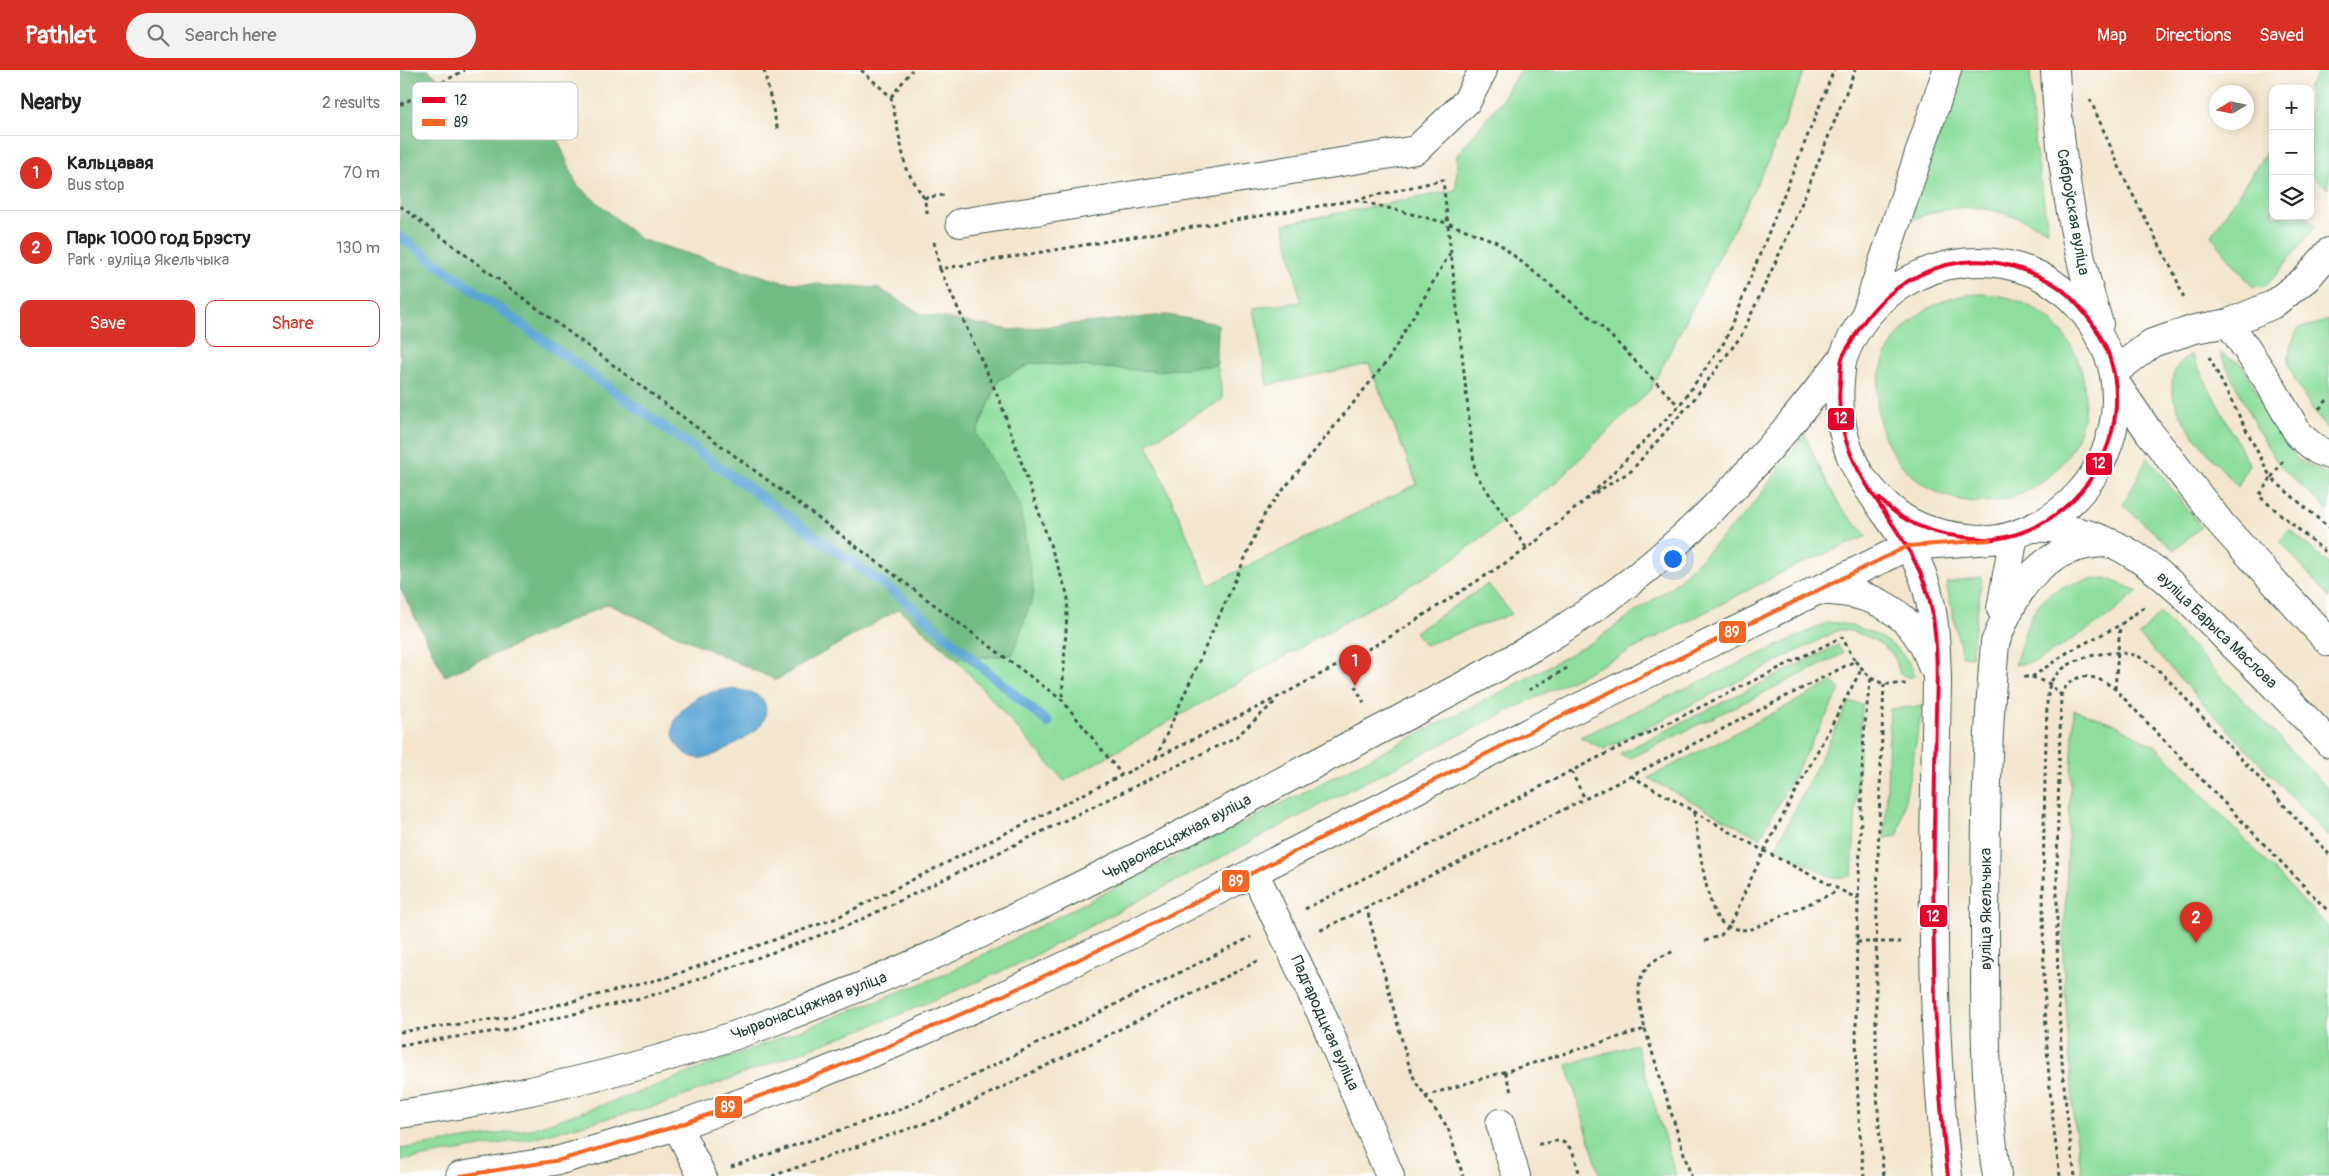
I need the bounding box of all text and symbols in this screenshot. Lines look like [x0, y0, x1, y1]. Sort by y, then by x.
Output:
search box [126, 13, 476, 58]
text: Pathlet [25, 21, 96, 50]
icon: search [144, 21, 172, 49]
text: Search here [184, 23, 277, 47]
text: Map [2097, 24, 2127, 47]
text: Directions [2155, 24, 2231, 47]
text: Saved [2259, 24, 2304, 47]
legend [412, 82, 578, 140]
north arrow [2209, 85, 2254, 130]
map controls [2269, 85, 2314, 220]
button: + [2269, 85, 2314, 130]
text: Nearby [20, 89, 81, 116]
text: 12 [454, 92, 467, 109]
text: 2 results [322, 93, 380, 113]
text: 89 [454, 114, 468, 131]
button: − [2269, 130, 2314, 175]
street label: Сяброўская вуліца [2052, 147, 2094, 277]
text: Кальцавая [67, 151, 153, 175]
text: 1 [33, 163, 39, 183]
text: 70 m [343, 163, 380, 183]
text: Bus stop [67, 175, 125, 195]
button: layers [2269, 175, 2314, 220]
text: Парк 1000 год Брэсту [67, 226, 250, 250]
text: 2 [32, 238, 40, 258]
text: 130 m [336, 238, 380, 258]
text: Park · вуліца Якельчыка [67, 250, 229, 270]
button: Save [20, 300, 195, 347]
button: Share [205, 300, 380, 347]
line badge: 12 [1827, 407, 1855, 431]
text: 12 [1834, 410, 1848, 427]
line badge: 12 [2085, 452, 2113, 476]
text: 12 [2092, 455, 2106, 472]
your location [1660, 546, 1686, 572]
street label: вуліца Барыса Маслова [2152, 567, 2282, 693]
line badge: 89 [1718, 620, 1747, 644]
text: 89 [1725, 624, 1739, 641]
pin: 1 [1339, 645, 1371, 686]
street label: Чырвонасцяжная вуліца [1099, 789, 1255, 885]
street label: вуліца Якельчыка [1976, 848, 1996, 970]
line badge: 89 [1221, 869, 1250, 893]
text: 89 [1229, 873, 1243, 890]
pin: 2 [2180, 902, 2212, 943]
line badge: 12 [1919, 904, 1948, 928]
text: 12 [1926, 908, 1940, 925]
street label: Падгародцкая вуліца [1286, 952, 1364, 1094]
street label: Чырвонасцяжная вуліца [728, 967, 890, 1045]
line badge: 89 [714, 1095, 743, 1119]
text: 89 [721, 1099, 735, 1116]

